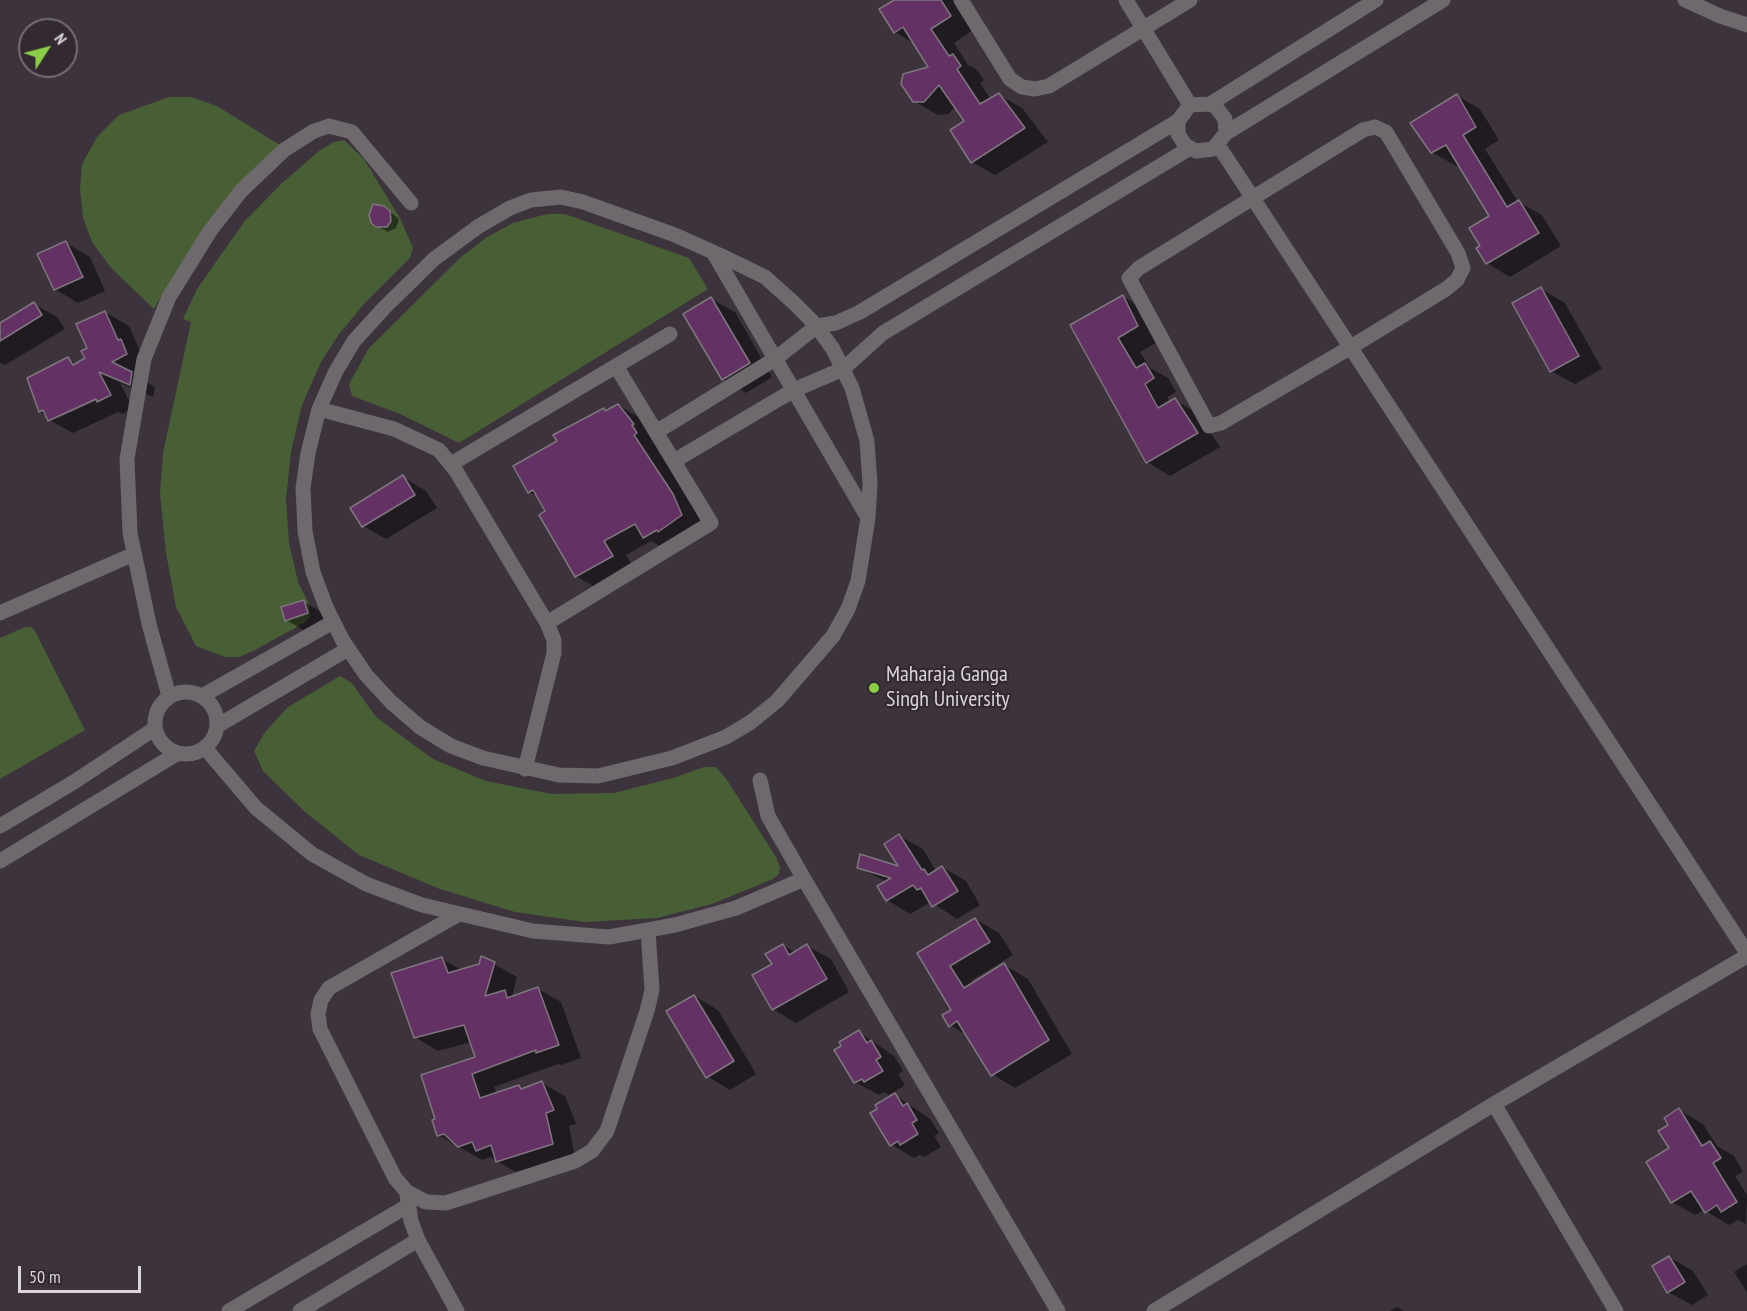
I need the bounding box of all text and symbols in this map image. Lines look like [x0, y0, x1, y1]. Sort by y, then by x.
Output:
north arrow [18, 18, 78, 78]
text: N [50, 29, 72, 48]
place label: Maharaja Ganga Singh University [886, 662, 1010, 714]
marker: Maharaja Ganga Singh University [867, 681, 881, 695]
scale bar [21, 1254, 144, 1292]
text: 50 m [29, 1265, 61, 1288]

